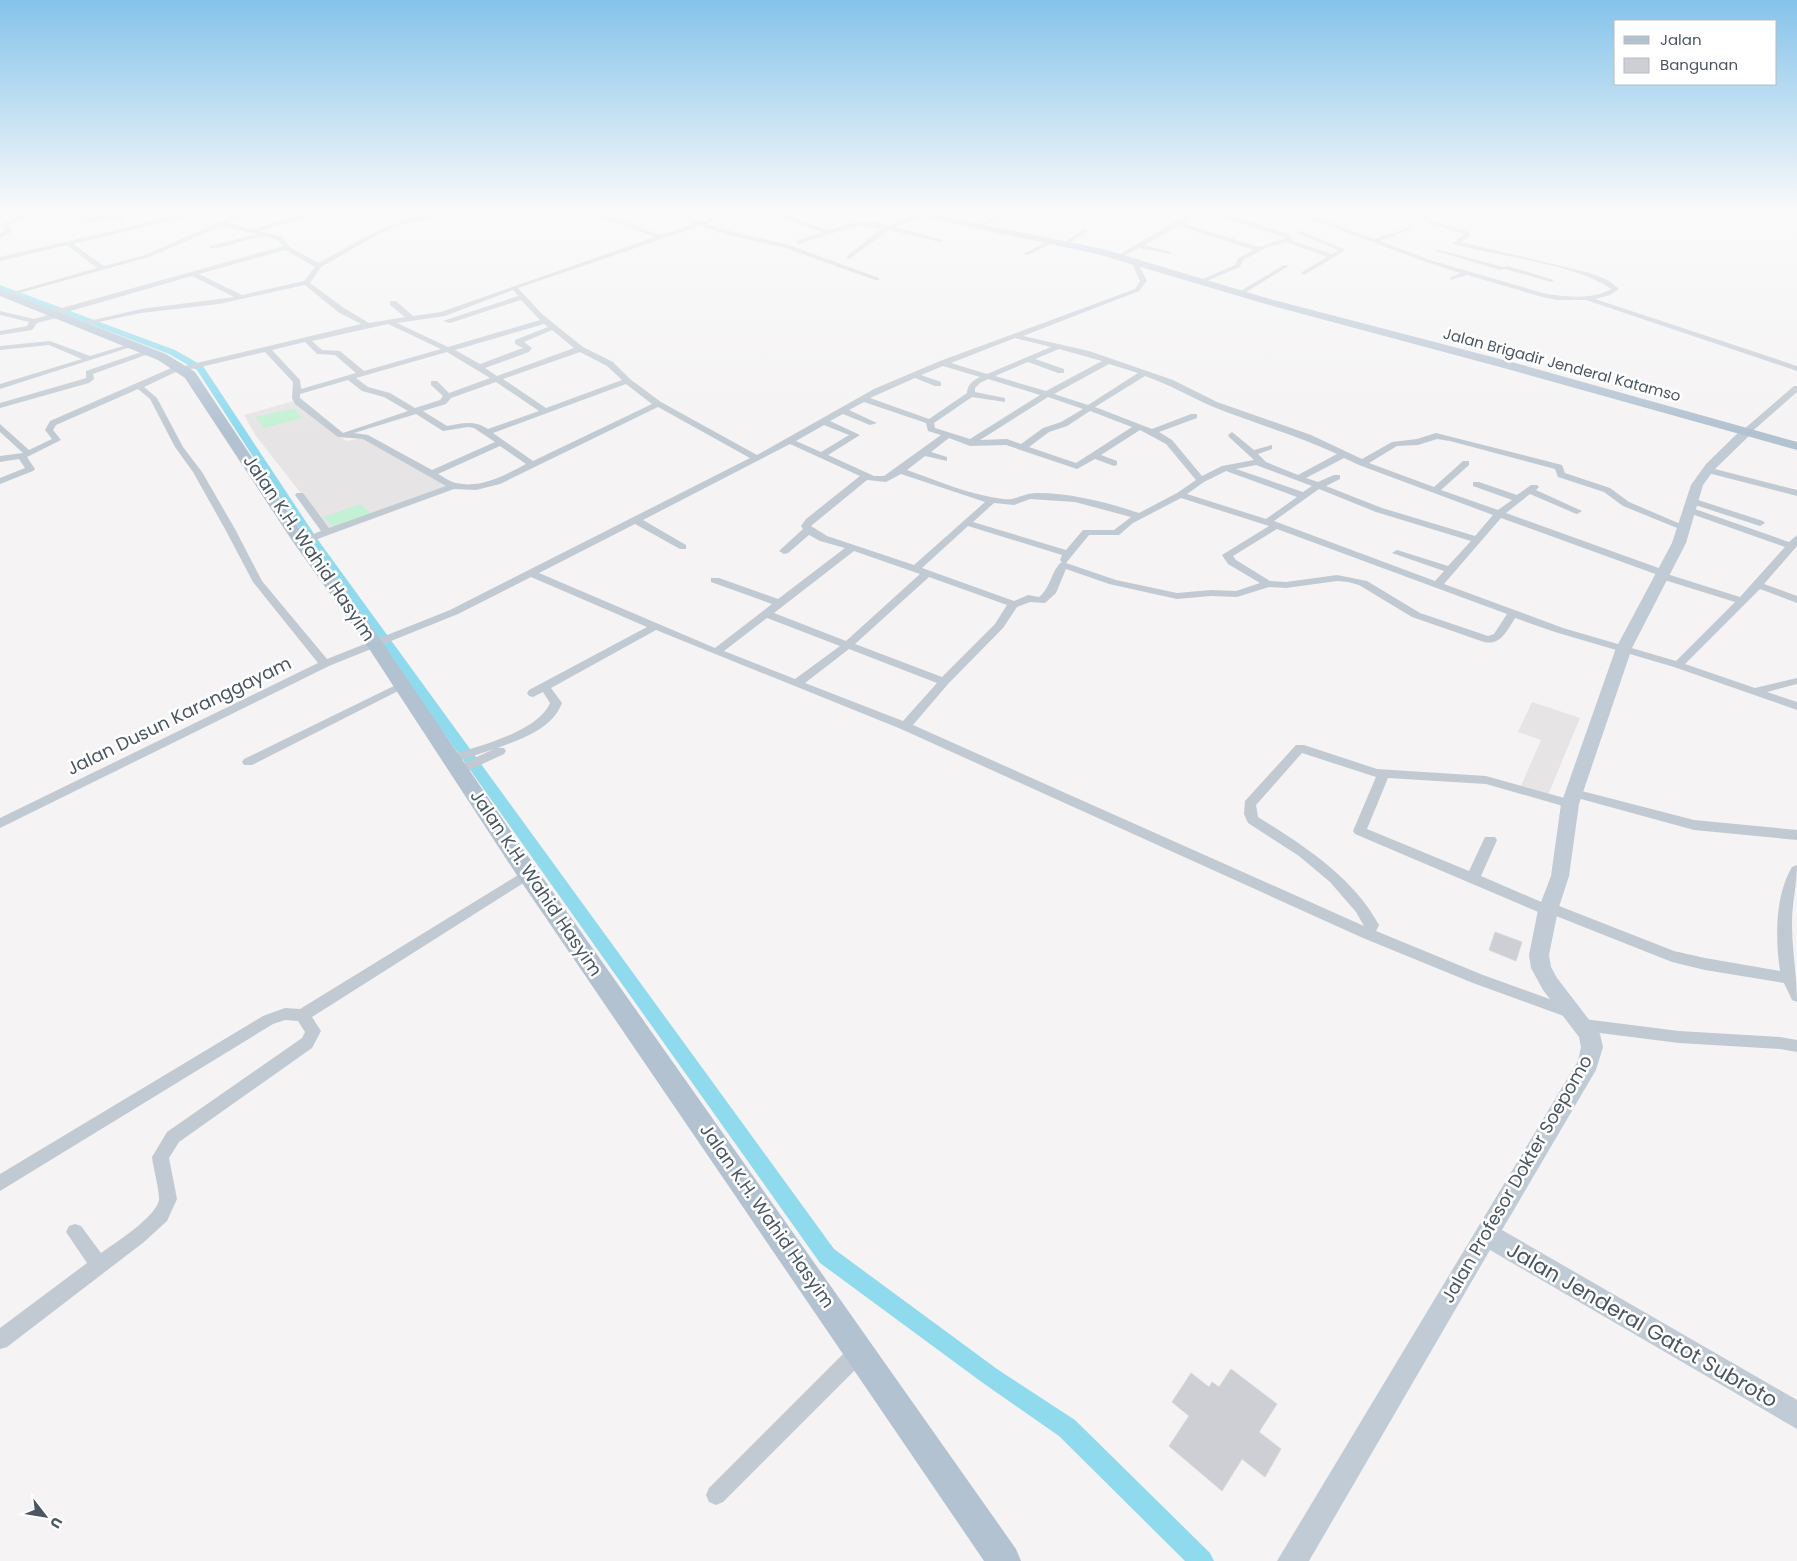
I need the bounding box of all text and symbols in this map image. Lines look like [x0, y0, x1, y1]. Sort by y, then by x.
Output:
legend [1614, 20, 1777, 85]
text: Jalan [1660, 29, 1702, 50]
text: Bangunan [1660, 54, 1738, 75]
street label: Jalan Brigadir Jenderal Katamso [1441, 323, 1683, 406]
street label: Jalan K.H. Wahid Hasyim [238, 450, 381, 646]
street label: Jalan Dusun Karanggayam [62, 650, 295, 781]
street label: Jalan K.H. Wahid Hasyim [465, 785, 608, 981]
street label: Jalan Profesor Dokter Soepomo [1435, 1050, 1598, 1307]
street label: Jalan K.H. Wahid Hasyim [694, 1118, 841, 1313]
street label: Jalan Jenderal Gatot Subroto [1501, 1235, 1783, 1414]
north arrow [20, 1491, 70, 1541]
text: U [45, 1513, 67, 1532]

